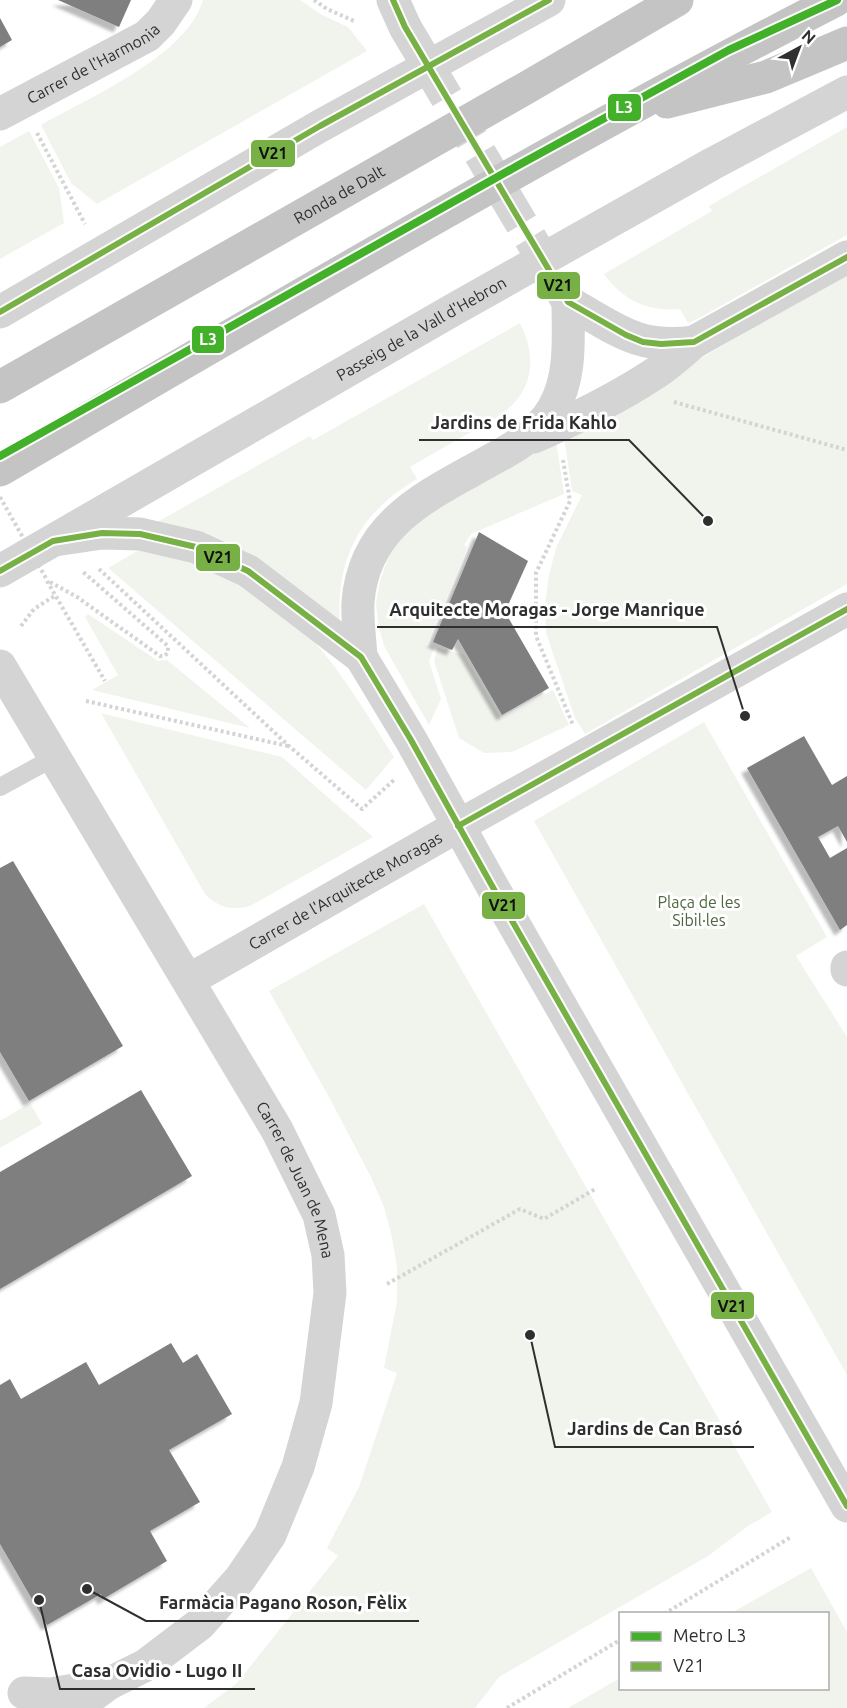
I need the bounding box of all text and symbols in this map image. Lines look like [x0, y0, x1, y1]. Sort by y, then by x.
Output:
north arrow [769, 18, 829, 78]
street label: Carrer de l'Harmonia [24, 20, 163, 107]
text: N [798, 26, 819, 47]
line badge: L3 [607, 93, 642, 122]
text: L3 [615, 98, 633, 116]
line badge: V21 [250, 139, 296, 168]
text: V21 [258, 144, 288, 162]
street label: Ronda de Dalt [290, 161, 388, 227]
line badge: V21 [536, 271, 581, 300]
street label: Passeig de la Vall d'Hebron [333, 273, 509, 384]
text: V21 [543, 276, 573, 294]
line badge: L3 [191, 325, 225, 354]
text: L3 [199, 330, 217, 348]
callout: Jardins de Frida Kahlo [419, 404, 629, 440]
text: Jardins de Frida Kahlo [431, 412, 617, 432]
line badge: V21 [195, 543, 241, 572]
text: V21 [203, 548, 233, 566]
callout: Arquitecte Moragas - Jorge Manrique [377, 591, 717, 627]
text: Arquitecte Moragas - Jorge Manrique [389, 599, 705, 619]
street label: Carrer de l'Arquitecte Moragas [245, 828, 445, 953]
line badge: V21 [481, 891, 526, 920]
park label: Plaça de les Sibil·les [657, 893, 741, 929]
text: V21 [488, 896, 518, 914]
street label: Carrer de Juan de Mena [253, 1098, 337, 1260]
line badge: V21 [710, 1291, 755, 1320]
text: V21 [717, 1297, 747, 1315]
callout: Jardins de Can Brasó [555, 1411, 754, 1447]
text: Jardins de Can Brasó [567, 1418, 743, 1438]
callout: Farmàcia Pagano Roson, Fèlix [146, 1585, 419, 1621]
text: Farmàcia Pagano Roson, Fèlix [159, 1592, 407, 1612]
legend [619, 1612, 829, 1690]
text: Metro L3 [673, 1625, 746, 1645]
callout: Casa Ovidio - Lugo II [60, 1653, 255, 1689]
text: V21 [673, 1655, 705, 1675]
text: Casa Ovidio - Lugo II [72, 1660, 242, 1680]

